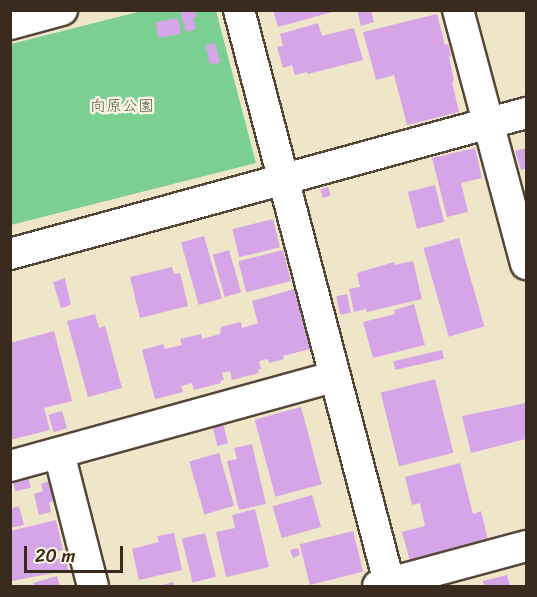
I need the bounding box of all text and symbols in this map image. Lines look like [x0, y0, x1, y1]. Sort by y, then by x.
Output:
park label: 向原公園 [90, 96, 154, 116]
scale bar [27, 534, 126, 572]
text: 20 m [35, 540, 75, 572]

